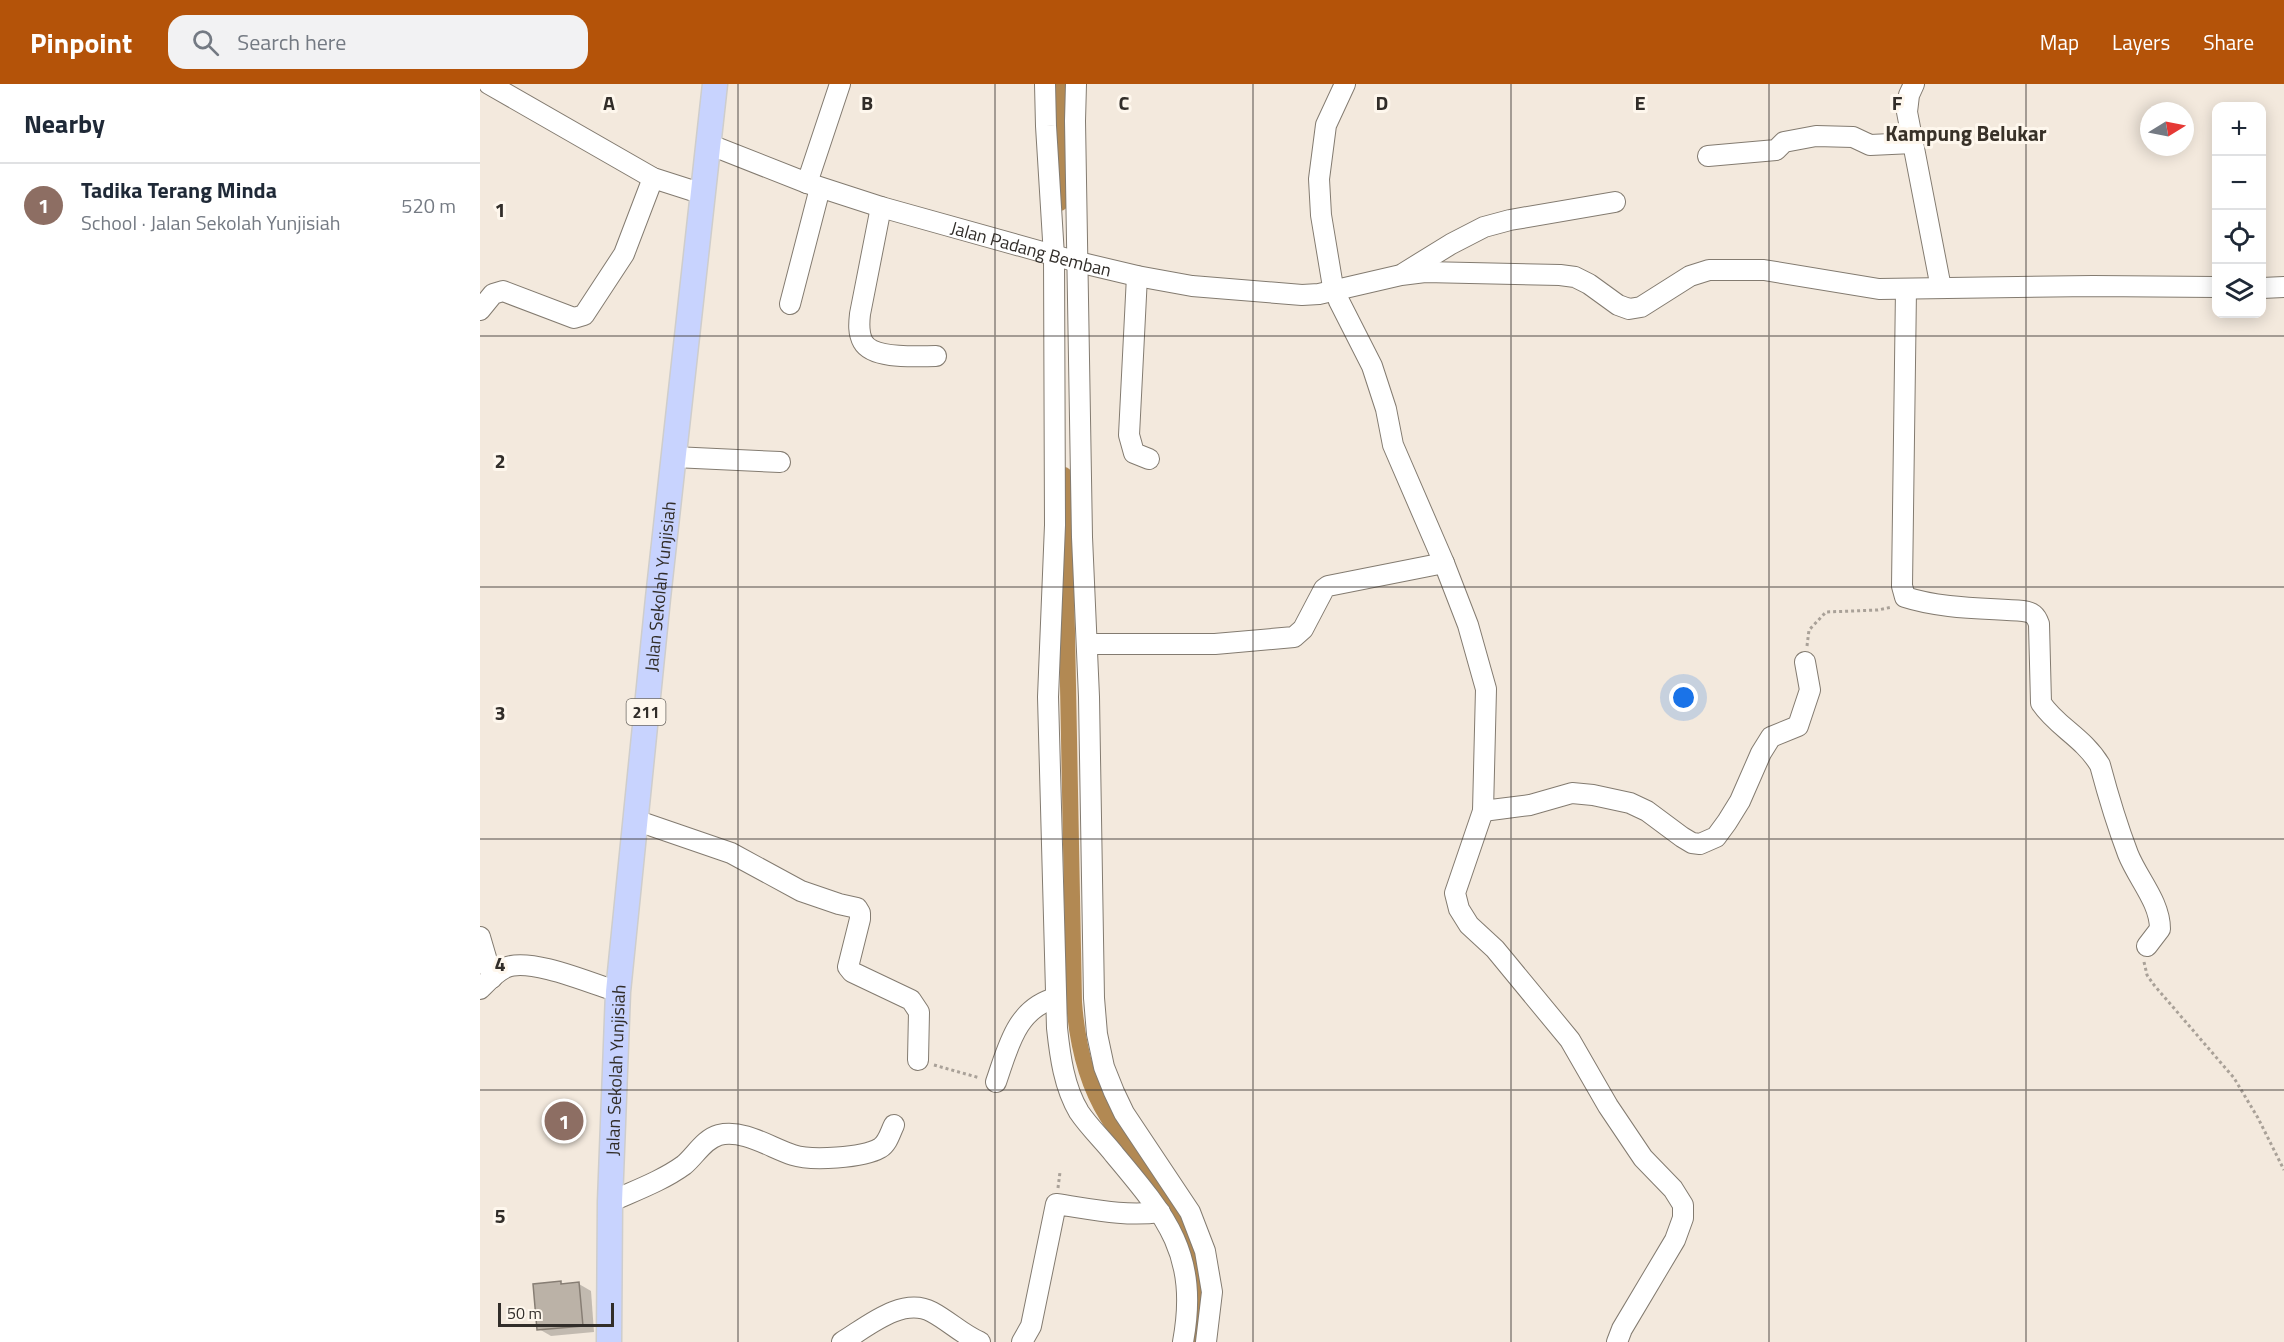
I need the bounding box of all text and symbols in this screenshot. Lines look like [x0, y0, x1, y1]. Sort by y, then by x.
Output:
search box [168, 15, 588, 69]
text: Pinpoint [30, 21, 132, 64]
text: Search here [237, 25, 346, 59]
icon: search [189, 26, 222, 59]
text: Map [2040, 26, 2079, 58]
text: Layers [2112, 26, 2170, 58]
text: Share [2203, 26, 2254, 58]
text: A [603, 87, 615, 118]
text: B [861, 87, 873, 118]
text: C [1119, 87, 1130, 118]
text: D [1376, 87, 1388, 118]
text: E [1634, 87, 1646, 118]
text: F [1892, 87, 1903, 118]
north arrow [2140, 102, 2194, 156]
map controls [2212, 102, 2266, 318]
button: + [2212, 102, 2266, 156]
text: Nearby [24, 104, 105, 143]
district label: Kampung Belukar [1885, 117, 2047, 149]
button: − [2212, 156, 2266, 210]
text: Tadika Terang Minda [81, 173, 277, 207]
text: 1 [38, 190, 49, 221]
text: 520 m [401, 190, 456, 221]
text: 1 [494, 194, 506, 225]
text: School · Jalan Sekolah Yunjisiah [81, 207, 341, 238]
button: locate [2212, 210, 2266, 264]
street label: Jalan Padang Bemban [948, 214, 1114, 283]
button: layers [2212, 264, 2266, 318]
text: 2 [494, 445, 506, 476]
street label: Jalan Sekolah Yunjisiah [637, 500, 682, 673]
your location [1669, 683, 1698, 712]
text: 3 [494, 697, 506, 728]
road number: 211 [626, 699, 666, 725]
text: 4 [494, 948, 506, 979]
street label: Jalan Sekolah Yunjisiah [598, 983, 632, 1156]
pin: 1 [544, 1098, 584, 1144]
text: 5 [494, 1200, 506, 1231]
scale bar [498, 1300, 614, 1328]
text: 50 m [507, 1301, 542, 1325]

